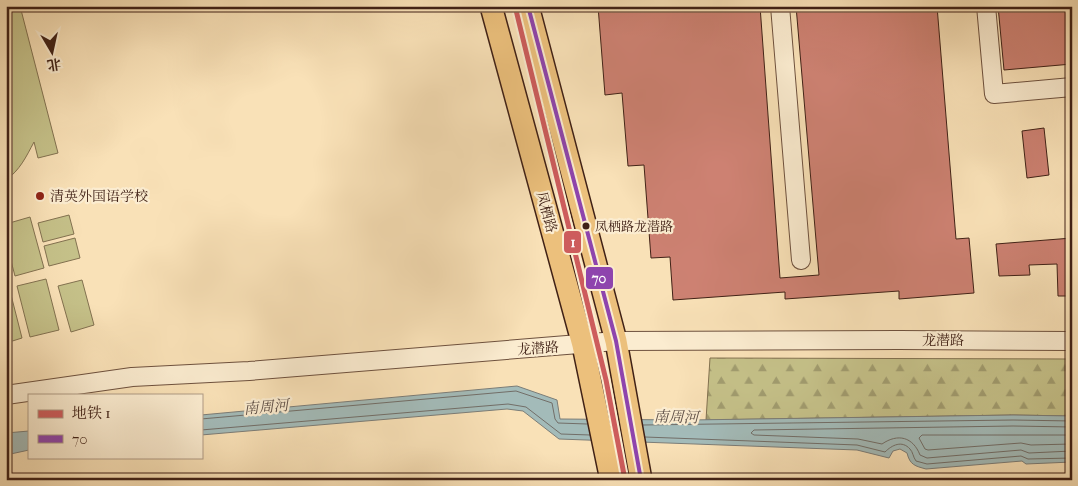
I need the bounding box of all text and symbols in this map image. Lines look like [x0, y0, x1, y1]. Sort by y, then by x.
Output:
north arrow [28, 28, 78, 78]
text: 北 [46, 55, 62, 74]
place label: 清英外国语学校 [50, 188, 148, 205]
marker: 清英外国语学校 [34, 190, 46, 202]
street label: 凤栖路 [533, 190, 560, 235]
place label: 凤栖路龙潜路 [595, 219, 673, 234]
marker: 凤栖路龙潜路 [581, 221, 591, 231]
line badge: 1 [563, 230, 582, 254]
text: 1 [571, 234, 576, 251]
line badge: 70 [585, 266, 614, 290]
text: 70 [591, 270, 606, 287]
street label: 龙潜路 [922, 332, 964, 349]
street label: 龙潜路 [516, 339, 560, 358]
legend [28, 394, 202, 458]
water label: 南周河 [243, 396, 292, 418]
text: 地铁 1 [72, 404, 111, 422]
water label: 南周河 [653, 408, 702, 426]
text: 70 [72, 430, 87, 448]

